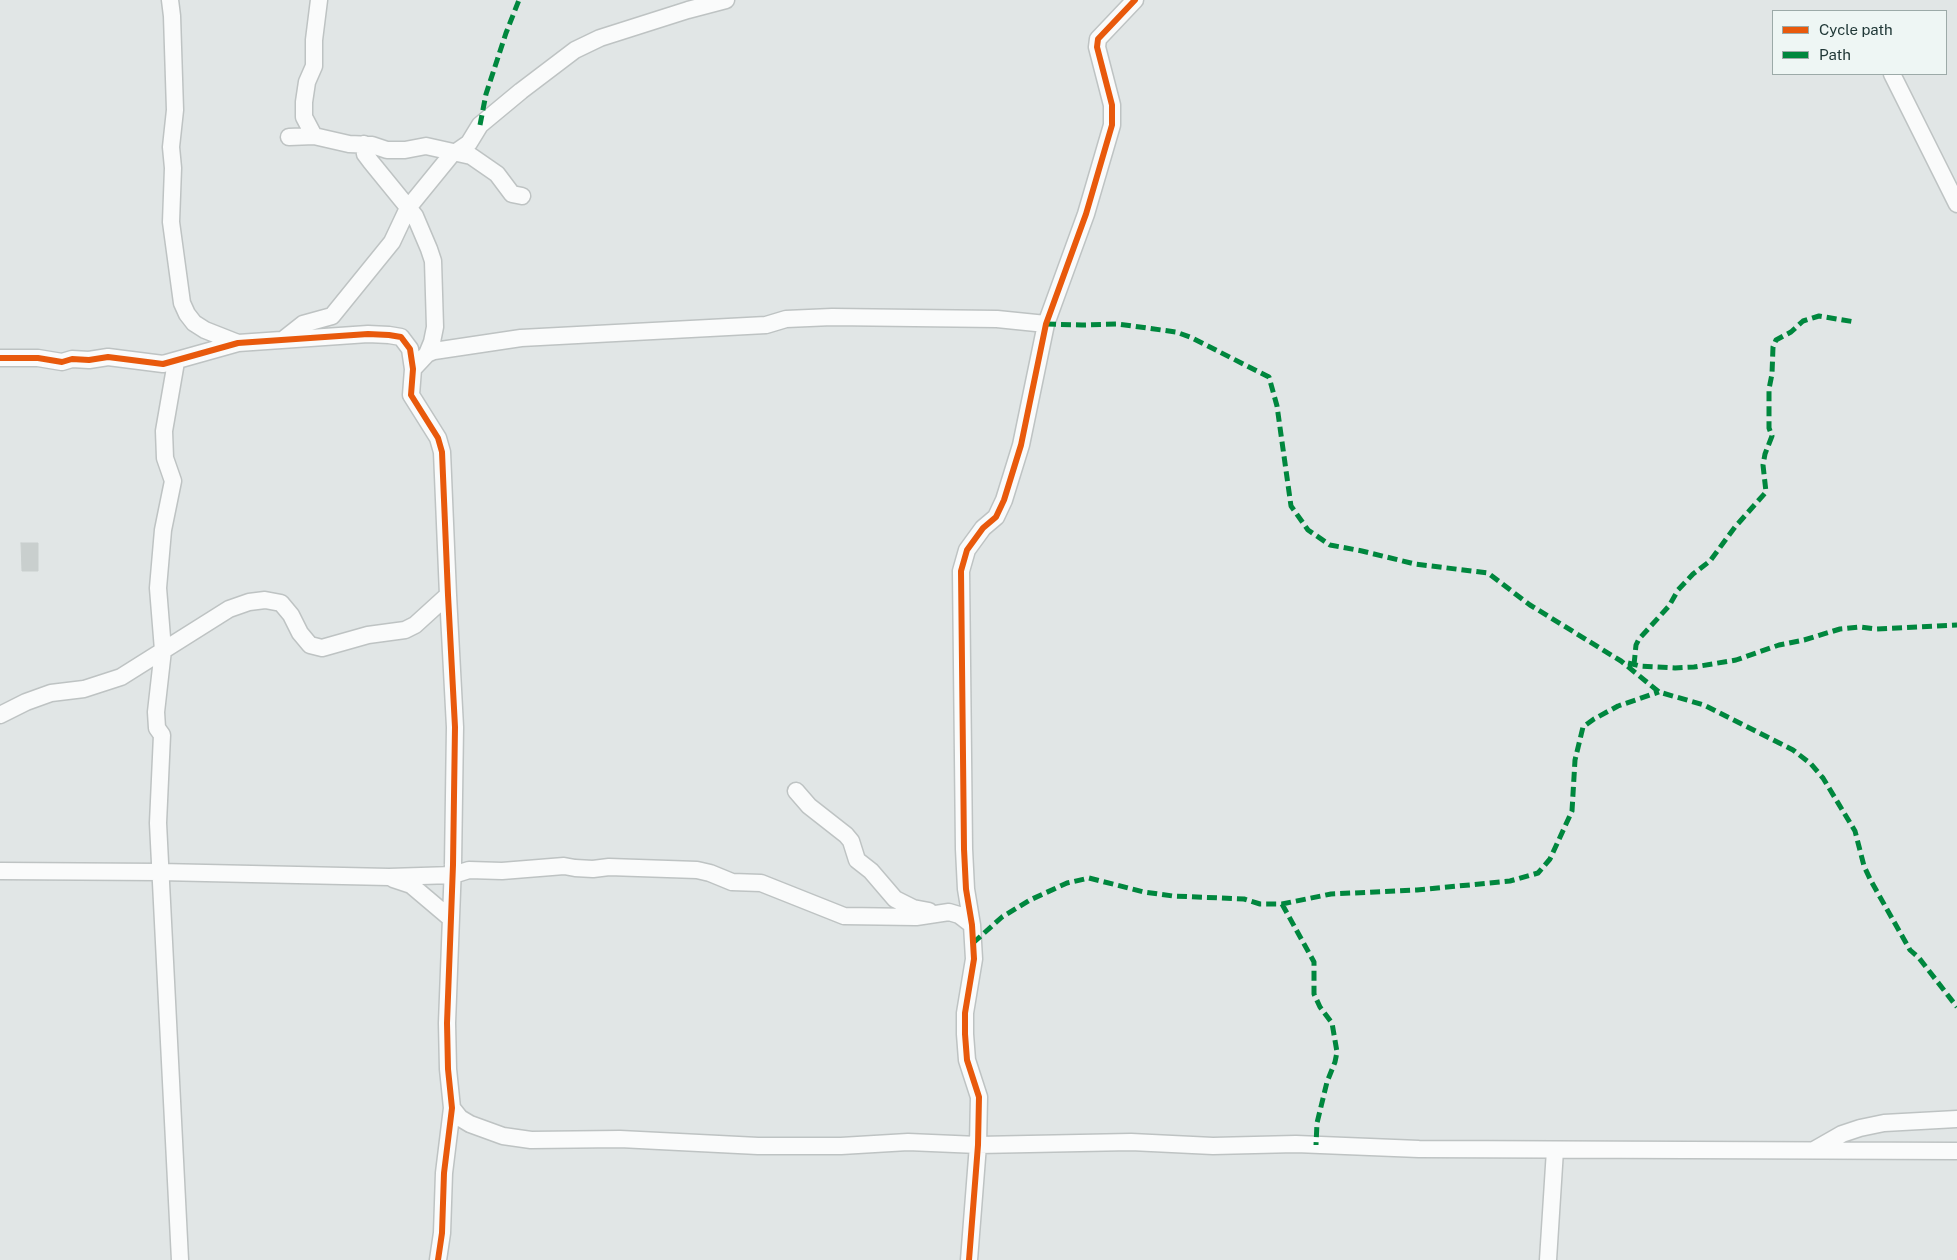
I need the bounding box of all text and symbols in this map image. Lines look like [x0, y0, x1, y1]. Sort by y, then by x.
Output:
legend [1772, 10, 1947, 75]
text: Cycle path [1819, 21, 1893, 38]
text: Path [1819, 46, 1851, 63]

